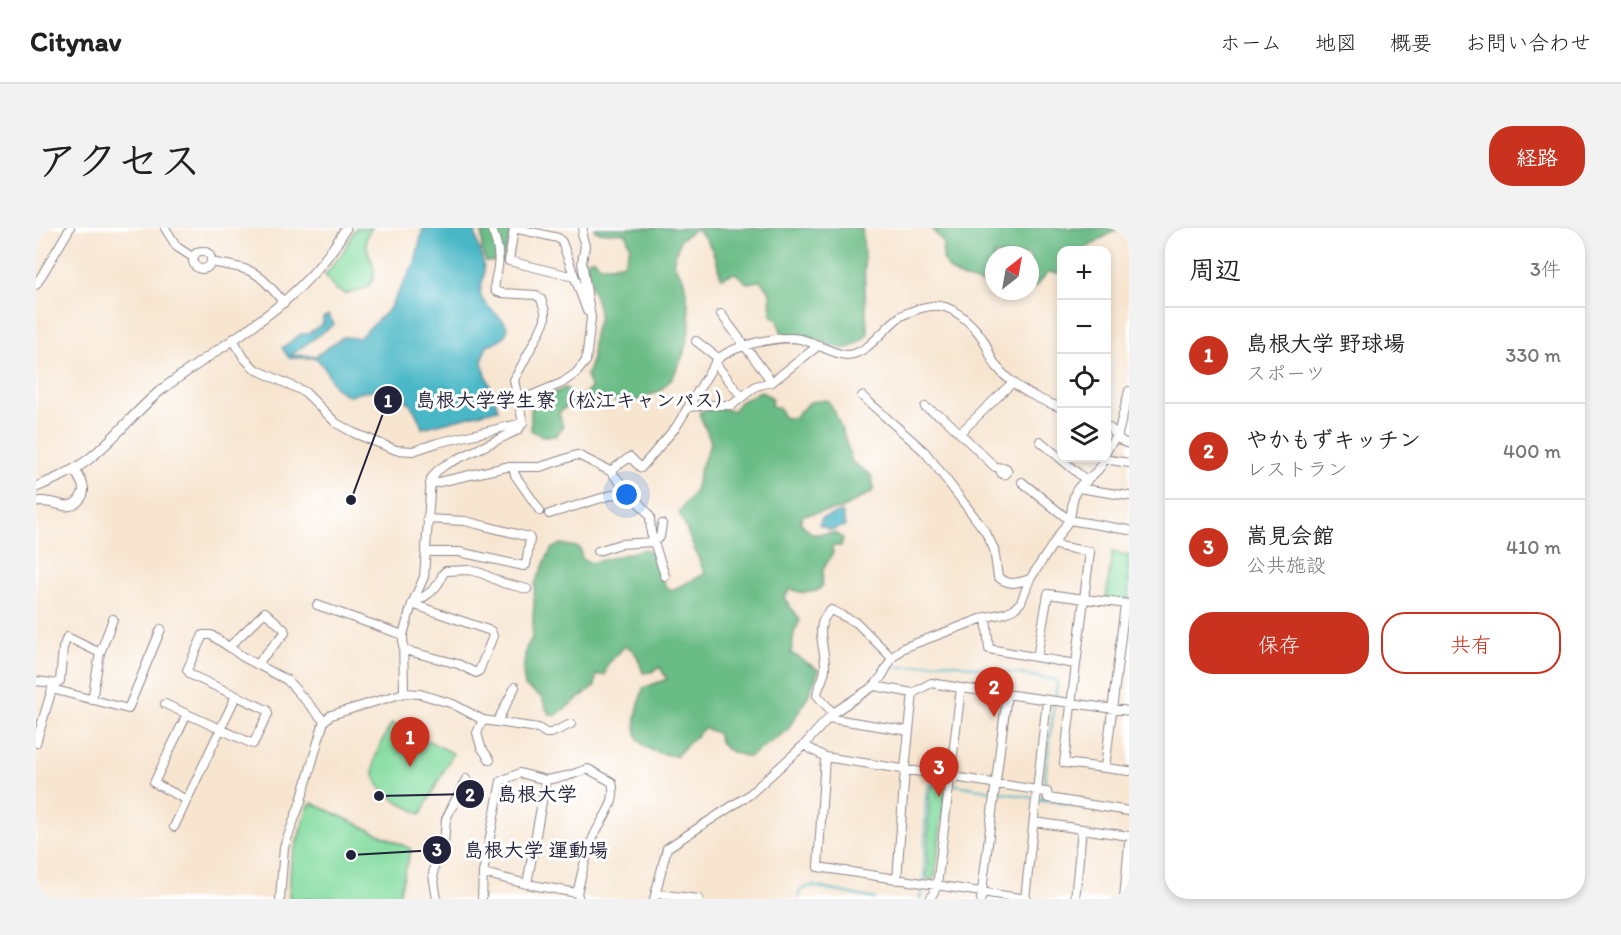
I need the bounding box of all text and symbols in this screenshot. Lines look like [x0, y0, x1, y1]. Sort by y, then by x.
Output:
text: Citynav [30, 24, 121, 58]
text: ホーム [1220, 30, 1282, 55]
text: 地図 [1315, 30, 1357, 55]
text: 概要 [1390, 30, 1432, 55]
text: お問い合わせ [1465, 30, 1591, 55]
button: 経路 [1489, 126, 1585, 186]
text: アクセス [36, 135, 201, 186]
north arrow [985, 246, 1039, 300]
map controls [1057, 246, 1111, 462]
button: + [1057, 246, 1111, 300]
text: 周辺 [1189, 254, 1241, 286]
text: 3件 [1530, 257, 1561, 281]
button: − [1057, 300, 1111, 354]
text: 島根大学 野球場 [1246, 330, 1405, 357]
text: 1 [1204, 343, 1213, 367]
text: 330 m [1506, 343, 1561, 367]
button: locate [1057, 354, 1111, 408]
text: スポーツ [1246, 361, 1326, 385]
callout: 島根大学学生寮（松江キャンパス） [373, 381, 747, 419]
text: 島根大学学生寮（松江キャンパス） [415, 388, 735, 412]
text: 1 [384, 390, 393, 412]
button: layers [1057, 408, 1111, 462]
text: やかもずキッチン [1246, 426, 1421, 453]
text: 2 [1203, 439, 1214, 463]
text: 400 m [1503, 439, 1561, 463]
text: レストラン [1246, 457, 1348, 481]
your location [612, 480, 641, 509]
text: 嵩見会館 [1246, 522, 1334, 549]
text: 3 [1203, 535, 1214, 559]
text: 410 m [1506, 535, 1561, 559]
text: 公共施設 [1246, 553, 1326, 577]
button: 保存 [1189, 612, 1369, 674]
button: 共有 [1381, 612, 1561, 674]
pin: 2 [974, 668, 1014, 717]
pin: 1 [390, 718, 430, 767]
pin: 3 [920, 748, 958, 797]
callout: 島根大学 [455, 775, 589, 813]
text: 島根大学 [497, 782, 577, 806]
text: 2 [465, 784, 475, 806]
callout: 島根大学 運動場 [422, 831, 620, 869]
text: 島根大学 運動場 [464, 838, 608, 862]
text: 3 [432, 839, 442, 861]

